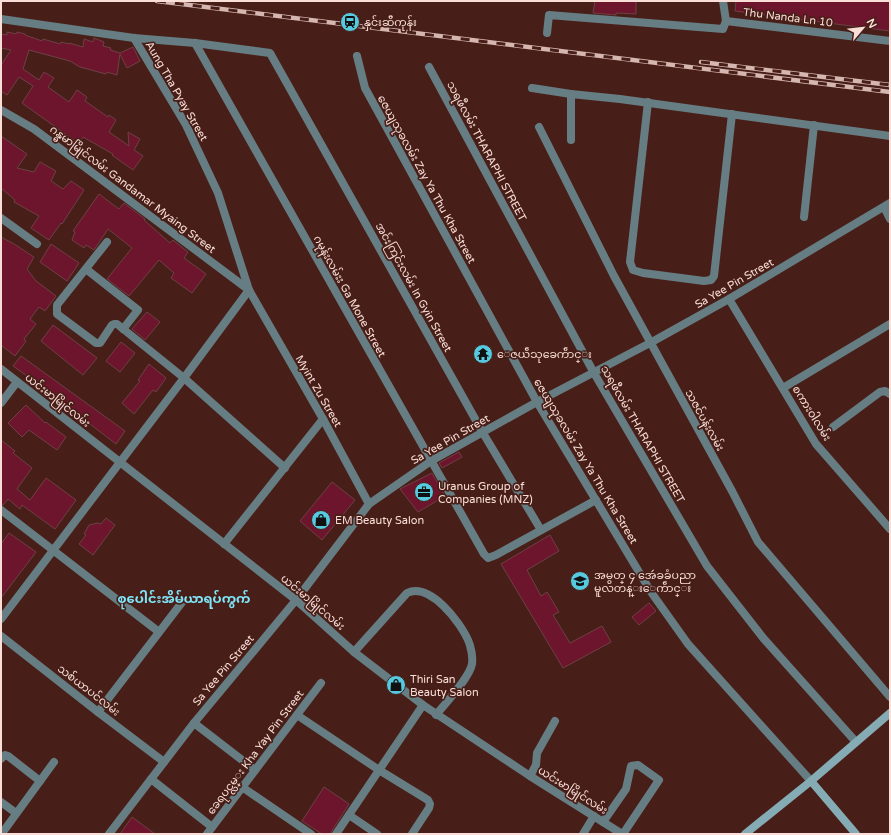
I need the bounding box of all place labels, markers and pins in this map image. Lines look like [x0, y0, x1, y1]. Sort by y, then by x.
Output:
station icon: နှင်းဆီကုန်း [339, 11, 361, 33]
place label: နှင်းဆီကုန်း [364, 15, 417, 31]
temple icon: ေဇယဵသုခေကဵာင္း [472, 343, 494, 365]
place label: ေဇယဵသုခေကဵာင္း [497, 347, 592, 363]
place label: Uranus Group of Companies (MNZ) [438, 480, 533, 506]
office icon: Uranus Group of Companies (MNZ) [413, 481, 435, 503]
shop icon: EM Beauty Salon [310, 509, 332, 531]
place label: EM Beauty Salon [335, 514, 424, 527]
place label: အမွတ္ ၄ အေဴခခံပညာ မူလတန္းေကဵာင္း [594, 569, 696, 597]
school or university icon: အမွတ္ ၄ အေဴခခံပညာ မူလတန္းေကဵာင္း [569, 570, 591, 592]
place label: Thiri San Beauty Salon [410, 673, 479, 699]
shop icon: Thiri San Beauty Salon [385, 674, 407, 696]

